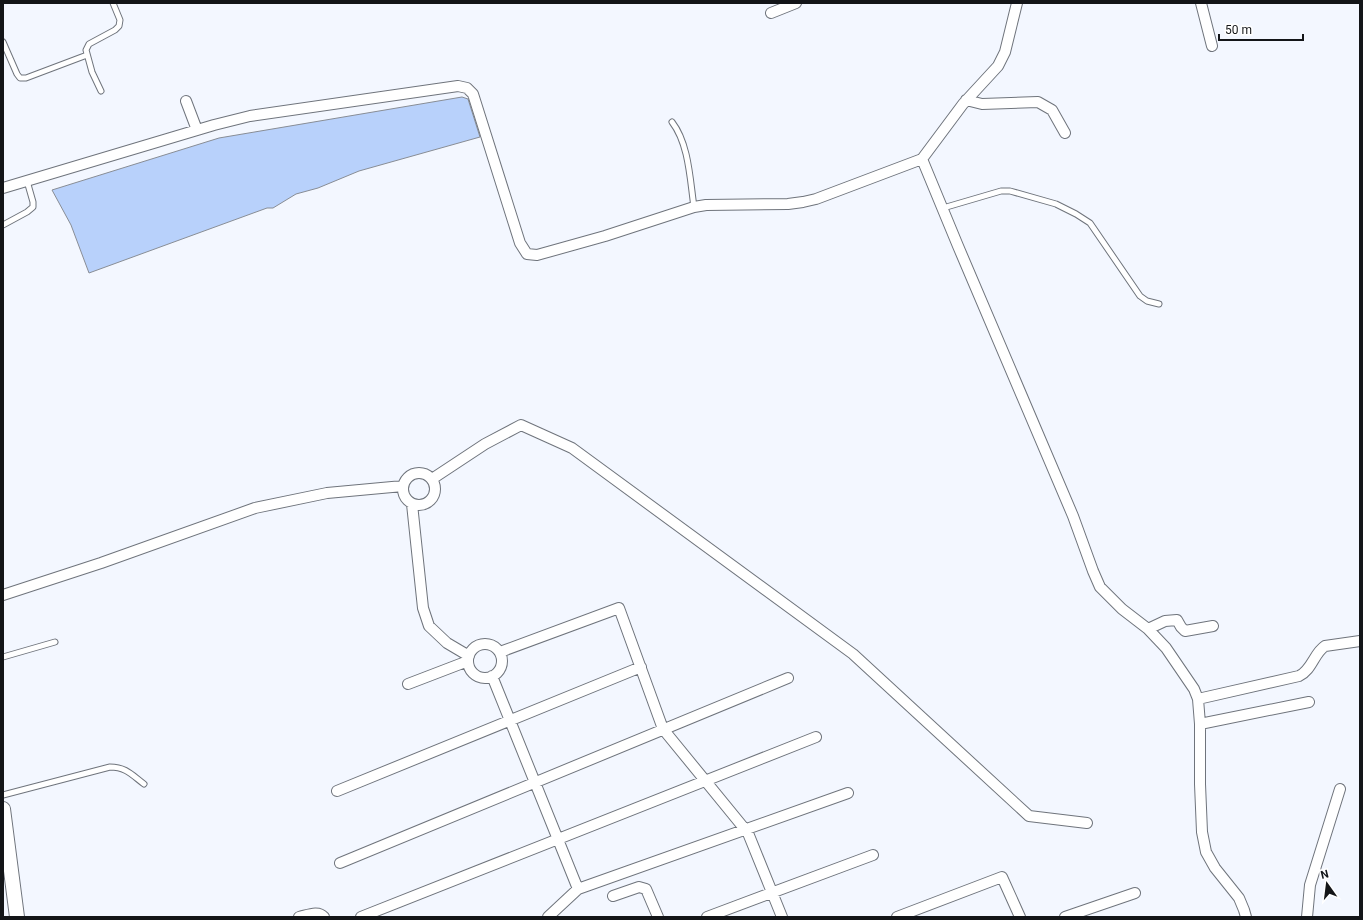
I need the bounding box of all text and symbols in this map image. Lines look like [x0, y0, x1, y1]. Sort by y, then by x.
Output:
scale bar [1219, 16, 1303, 42]
text: 50 m [1225, 23, 1252, 37]
north arrow [1307, 864, 1347, 904]
text: N [1319, 867, 1330, 882]

